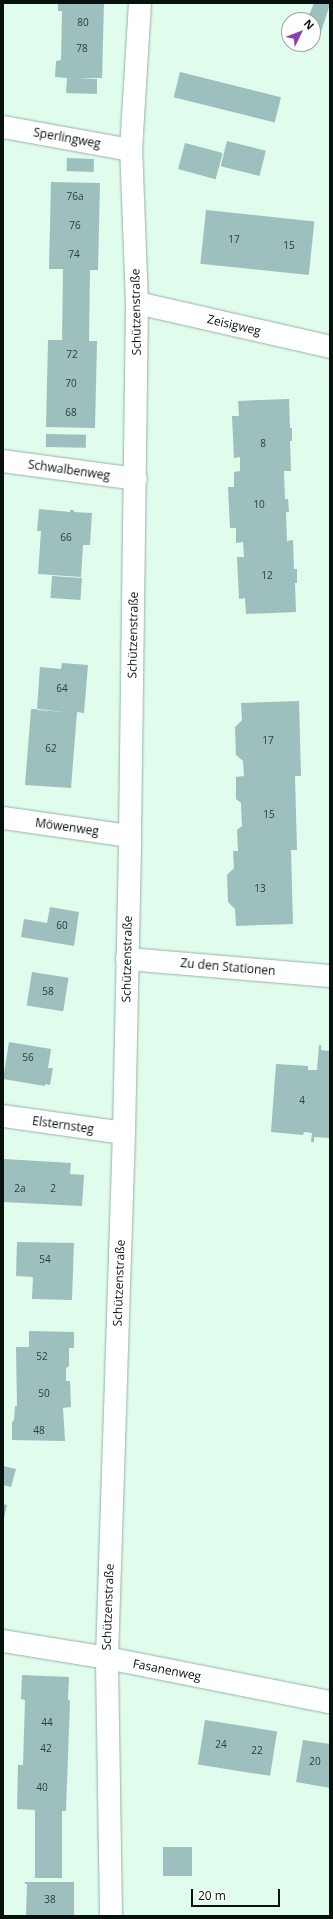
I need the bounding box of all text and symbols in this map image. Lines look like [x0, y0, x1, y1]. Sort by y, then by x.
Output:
north arrow [281, 12, 321, 52]
text: N [301, 16, 318, 33]
house number: 80 [77, 17, 89, 29]
house number: 78 [76, 43, 88, 55]
street label: Sperlingweg [32, 125, 102, 151]
house number: 76a [67, 191, 83, 203]
house number: 76 [69, 220, 81, 232]
house number: 17 [228, 234, 240, 246]
house number: 15 [283, 240, 295, 252]
house number: 74 [68, 249, 80, 261]
street label: Schützenstraße [128, 268, 144, 356]
street label: Zeisigweg [206, 312, 262, 338]
house number: 72 [66, 349, 78, 361]
house number: 70 [65, 378, 77, 390]
house number: 68 [65, 407, 77, 419]
house number: 8 [260, 438, 266, 450]
street label: Schwalbenweg [27, 457, 111, 483]
house number: 10 [253, 499, 265, 511]
house number: 66 [60, 532, 72, 544]
house number: 12 [261, 570, 273, 582]
street label: Schützenstraße [125, 591, 141, 679]
house number: 64 [56, 683, 68, 695]
house number: 17 [262, 735, 274, 747]
house number: 62 [45, 743, 57, 755]
house number: 15 [263, 809, 275, 821]
street label: Möwenweg [34, 815, 100, 839]
house number: 13 [254, 883, 266, 895]
street label: Schützenstraße [119, 915, 135, 1003]
house number: 60 [56, 920, 68, 932]
street label: Zu den Stationen [180, 956, 276, 978]
house number: 58 [42, 986, 54, 998]
house number: 56 [22, 1052, 34, 1064]
house number: 4 [299, 1095, 305, 1107]
street label: Elsternsteg [31, 1114, 95, 1136]
house number: 2a [14, 1183, 26, 1195]
house number: 2 [50, 1183, 56, 1195]
street label: Schützenstraße [110, 1239, 128, 1327]
house number: 54 [39, 1254, 51, 1266]
house number: 52 [36, 1351, 48, 1363]
house number: 50 [38, 1388, 50, 1400]
house number: 48 [33, 1425, 45, 1437]
street label: Schützenstraße [99, 1563, 117, 1651]
street label: Fasanenweg [132, 1656, 202, 1684]
house number: 44 [41, 1717, 53, 1729]
house number: 24 [215, 1739, 227, 1751]
house number: 42 [40, 1743, 52, 1755]
house number: 22 [251, 1745, 263, 1757]
house number: 20 [309, 1756, 321, 1768]
house number: 40 [36, 1782, 48, 1794]
scale bar [193, 1881, 282, 1907]
text: 20 m [198, 1887, 226, 1904]
house number: 38 [44, 1894, 56, 1906]

